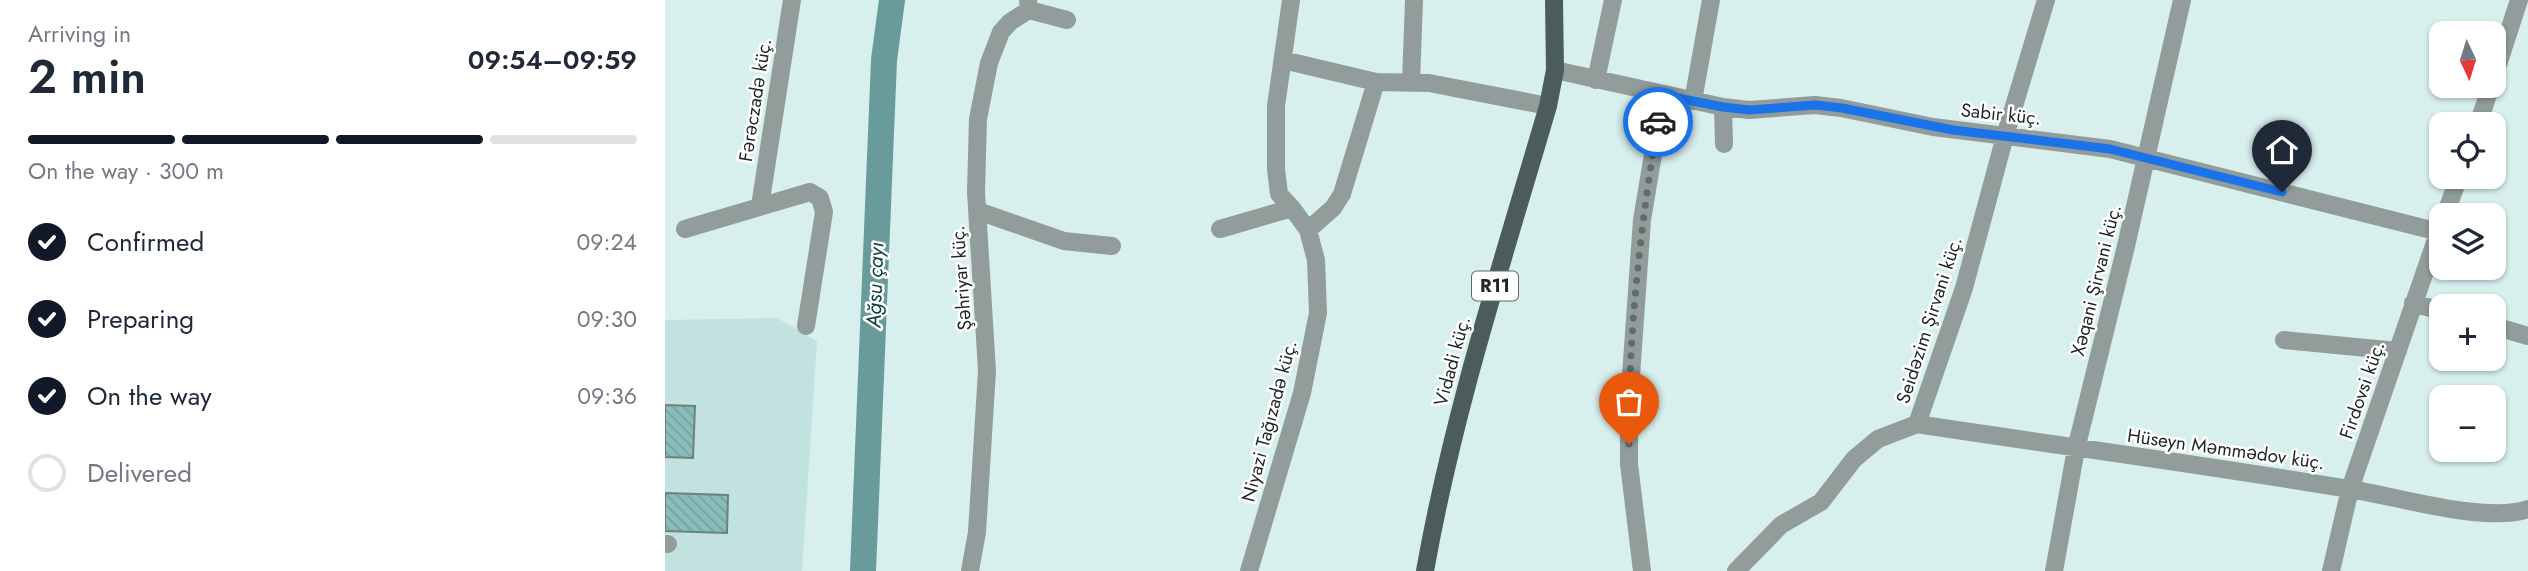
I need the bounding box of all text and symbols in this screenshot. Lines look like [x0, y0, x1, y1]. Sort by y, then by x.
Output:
text: Arriving in [28, 17, 131, 51]
north arrow [2429, 21, 2506, 98]
map controls [2429, 21, 2506, 462]
street label: Fərəczadə küç. [732, 36, 778, 164]
text: 09:54–09:59 [468, 41, 637, 79]
text: 2 min [28, 44, 146, 110]
courier [1623, 87, 1693, 157]
street label: Sabir küç. [1959, 96, 2043, 132]
icon: car [1639, 103, 1677, 141]
button: locate [2429, 112, 2506, 189]
pin [2252, 120, 2312, 192]
icon: home [2263, 131, 2301, 169]
text: On the way · 300 m [28, 154, 224, 188]
street label: Xəqani Şirvani küç. [2064, 201, 2128, 359]
button: layers [2429, 203, 2506, 280]
icon: check [28, 223, 66, 261]
text: Confirmed [87, 223, 204, 261]
text: 09:24 [577, 225, 637, 259]
street label: Şəhriyar küç. [944, 225, 978, 331]
street label: Seidəzim Şirvani küç. [1889, 233, 1969, 407]
water label: Ağsu çayı [858, 242, 891, 329]
road number: R11 [1472, 272, 1518, 300]
button: + [2429, 294, 2506, 371]
icon: check [28, 300, 66, 338]
text: Preparing [87, 300, 194, 338]
text: 09:30 [577, 302, 637, 336]
street label: Vidadi küç. [1427, 313, 1477, 409]
street label: Niyazi Tağızadə küç. [1234, 337, 1304, 505]
street label: Firdovsi küç. [2333, 338, 2391, 442]
pin [1599, 372, 1659, 444]
icon: check [28, 377, 66, 415]
text: On the way [87, 377, 212, 415]
text: 09:36 [577, 379, 637, 413]
icon: bag [1610, 383, 1648, 421]
button: − [2429, 385, 2506, 462]
street label: Hüseyn Məmmədov küç. [2126, 422, 2326, 476]
text: Delivered [87, 454, 192, 492]

